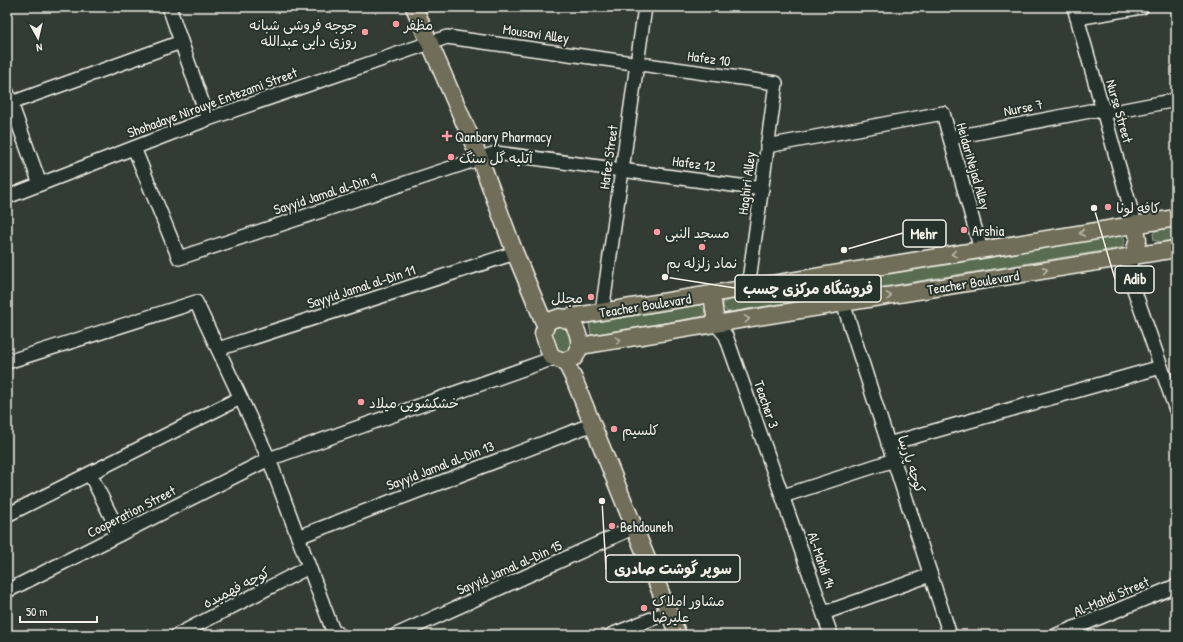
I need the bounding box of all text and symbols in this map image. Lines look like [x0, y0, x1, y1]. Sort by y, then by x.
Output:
place label: جوجه فروشی شبانه روزی دایی عبدالله [249, 15, 357, 50]
place label: مظفر [403, 15, 433, 34]
north arrow [18, 18, 58, 58]
marker: مظفر [391, 19, 401, 29]
street label: Mousavi Alley [501, 19, 570, 48]
marker: جوجه فروشی شبانه روزی دایی عبدالله [360, 27, 370, 37]
text: N [35, 41, 43, 55]
street label: Hafez 10 [686, 46, 732, 70]
street label: Shohadaye Nirouye Entezami Street [124, 62, 300, 143]
street label: Nurse Street [1102, 77, 1138, 145]
street label: Nurse 7 [1002, 94, 1044, 120]
street label: HeidariNejad Alley [952, 120, 995, 212]
street label: Hafez Street [594, 124, 622, 190]
place label: Qanbary Pharmacy [455, 127, 552, 147]
marker: Qanbary Pharmacy [442, 131, 452, 141]
place label: آتلیه گل سنگ [459, 148, 533, 167]
street label: Haghiri Alley [733, 150, 760, 216]
street label: Hafez 12 [671, 151, 717, 175]
marker: آتلیه گل سنگ [446, 152, 456, 162]
street label: Sayyid Jamal al-Din 9 [271, 167, 379, 220]
place label: کافه لونا [1116, 198, 1160, 217]
marker: کافه لونا [1103, 202, 1113, 212]
callout: Mehr [903, 220, 946, 247]
place label: Arshia [972, 221, 1005, 240]
place label: مسجد النبی [665, 223, 730, 242]
text: Mehr [911, 223, 938, 244]
marker: Arshia [959, 225, 969, 235]
marker: مسجد النبی [652, 227, 662, 237]
one-way arrow [1079, 228, 1085, 237]
marker: نماد زلزله بم [697, 242, 707, 252]
one-way arrow [951, 249, 957, 258]
place label: نماد زلزله بم [666, 253, 738, 274]
street label: Sayyid Jamal al-Din 11 [305, 260, 418, 313]
street label: Teacher Boulevard [926, 265, 1021, 299]
one-way arrow [1042, 266, 1048, 275]
callout: Adib [1115, 266, 1154, 293]
text: Adib [1124, 268, 1146, 289]
callout: فروشگاه مرکزی چسب [735, 275, 881, 302]
text: فروشگاه مرکزی چسب [743, 278, 873, 299]
place label: مجلل [551, 288, 583, 307]
street label: Teacher Boulevard [598, 288, 693, 322]
marker: مجلل [586, 292, 596, 302]
one-way arrow [886, 292, 892, 301]
one-way arrow [744, 315, 750, 324]
one-way arrow [615, 336, 622, 345]
street label: Teacher 3 [750, 378, 784, 430]
place label: خشکشویی میلاد [369, 393, 459, 412]
marker: خشکشویی میلاد [356, 397, 366, 407]
place label: کلسیم [622, 420, 659, 441]
marker: کلسیم [609, 424, 619, 434]
street label: کوچه پارسا [893, 433, 930, 496]
street label: Sayyid Jamal al-Din 13 [383, 436, 497, 495]
street label: Cooperation Street [83, 480, 179, 542]
place label: Behdouneh [620, 517, 673, 536]
marker: Behdouneh [607, 521, 617, 531]
street label: Al-Mahdi 14 [804, 529, 840, 591]
street label: Sayyid Jamal al-Din 15 [453, 535, 565, 600]
callout: سوپر گوشت صادری [606, 555, 740, 582]
text: سوپر گوشت صادری [614, 558, 732, 579]
street label: کوچه فهمیده [199, 562, 273, 613]
street label: Al-Mahdi Street [1070, 571, 1152, 620]
place label: مشاور املاک علیرضا [652, 591, 725, 626]
scale bar [20, 598, 97, 624]
text: 50 m [26, 603, 47, 620]
marker: مشاور املاک علیرضا [639, 603, 649, 613]

